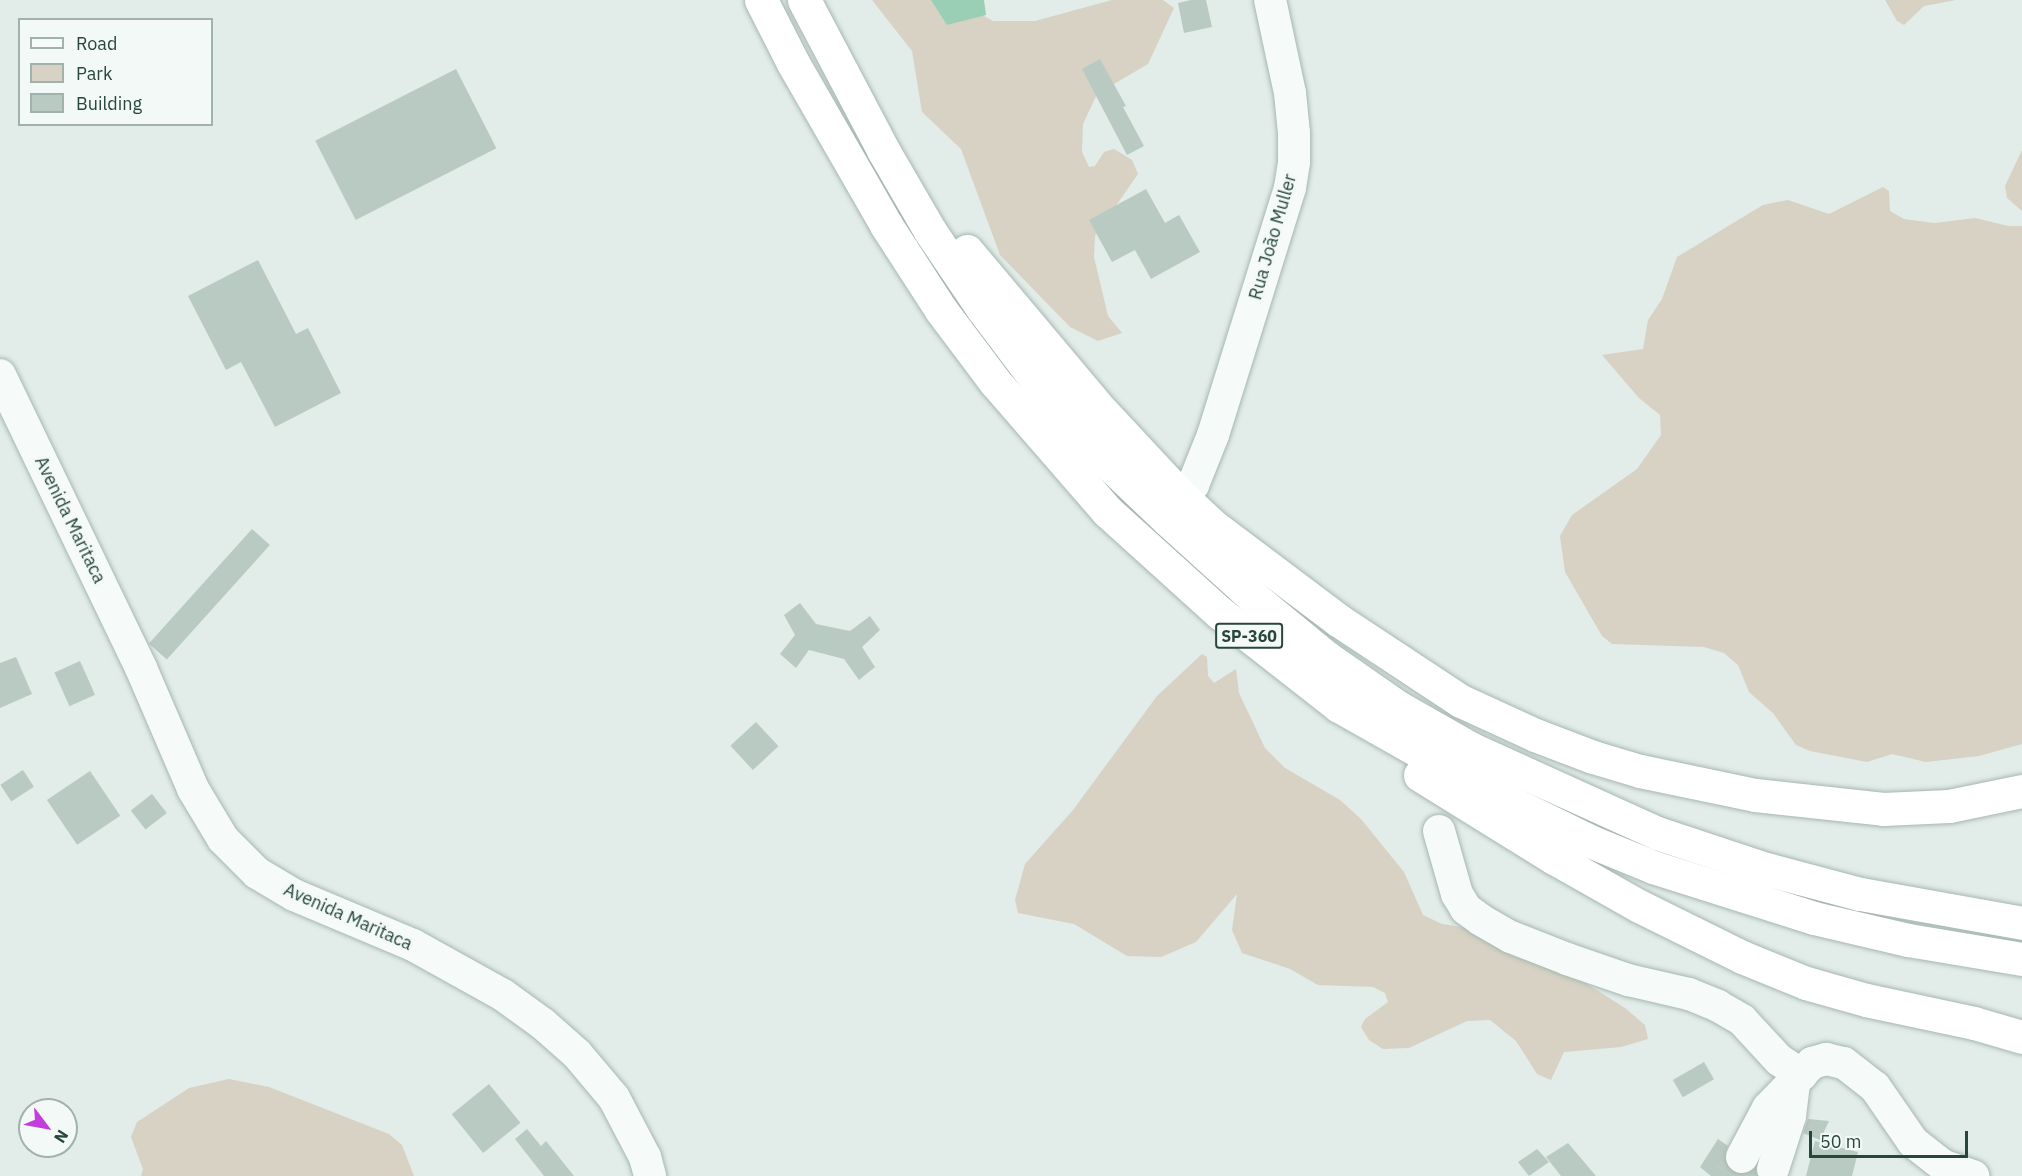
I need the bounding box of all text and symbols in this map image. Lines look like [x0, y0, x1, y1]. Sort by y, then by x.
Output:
legend [18, 18, 213, 126]
text: Road [76, 32, 117, 55]
text: Park [76, 62, 112, 85]
text: Building [76, 92, 142, 115]
street label: Rua João Muller [1245, 172, 1301, 302]
street label: Avenida Maritaca [30, 453, 110, 587]
road number: SP-360 [1214, 623, 1284, 649]
street label: Avenida Maritaca [280, 879, 416, 955]
north arrow [18, 1098, 78, 1158]
scale bar [1812, 1119, 1971, 1157]
text: N [50, 1126, 73, 1147]
text: 50 m [1820, 1130, 1862, 1153]

